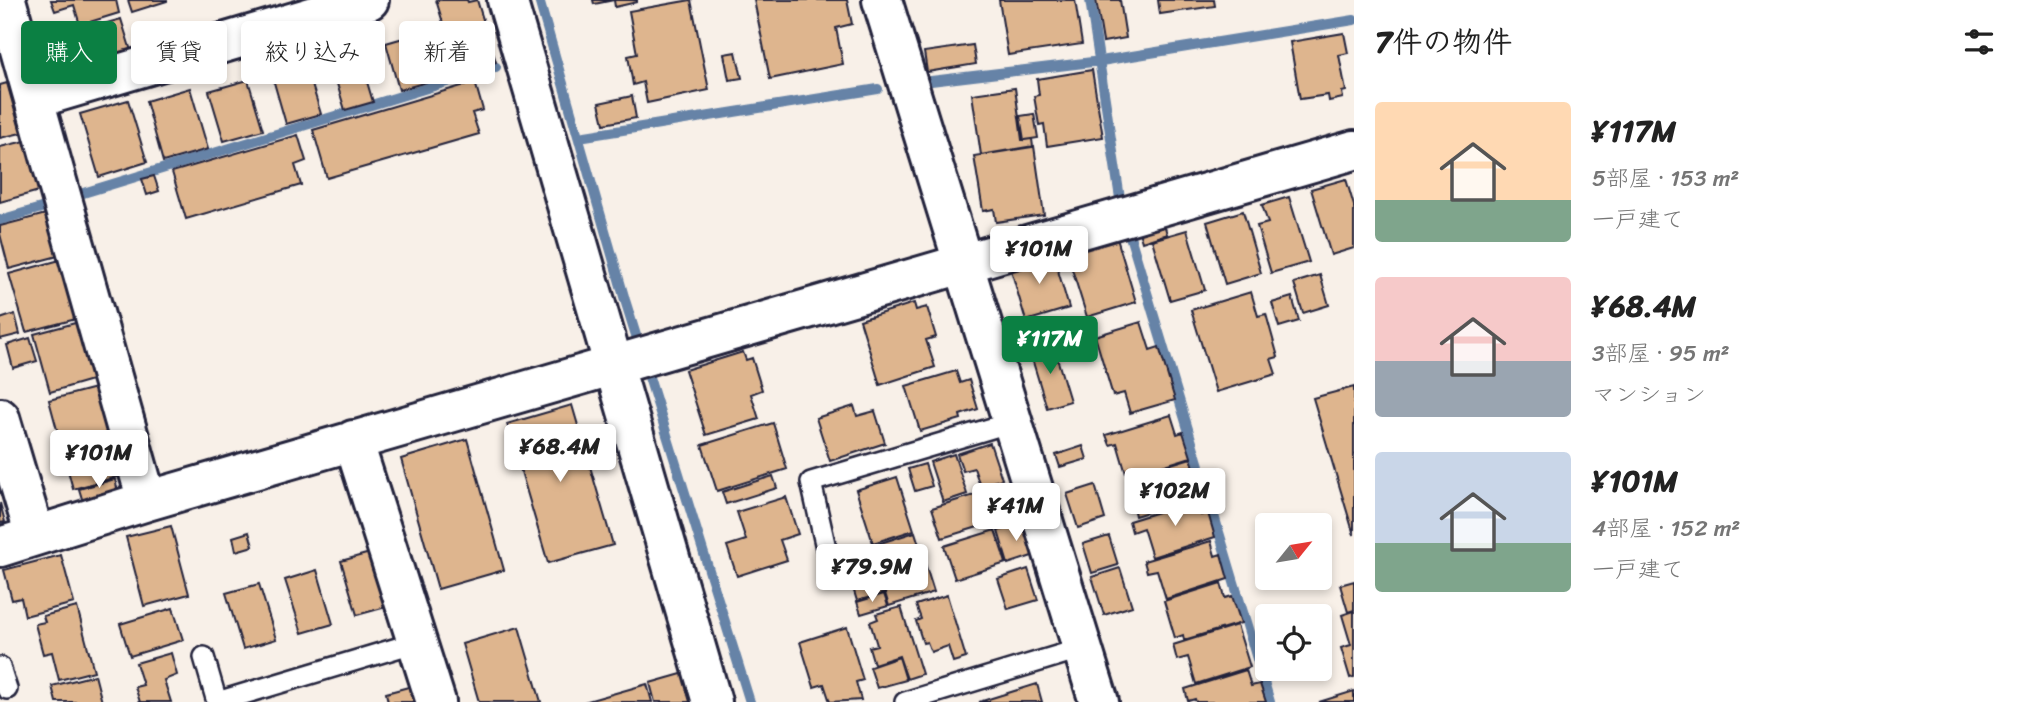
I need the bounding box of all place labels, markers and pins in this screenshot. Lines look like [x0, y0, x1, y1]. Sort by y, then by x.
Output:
pin: ¥101M [990, 226, 1088, 286]
pin: ¥117M [1001, 316, 1099, 376]
pin: ¥68.4M [503, 424, 617, 484]
pin: ¥101M [50, 430, 148, 490]
pin: ¥102M [1126, 468, 1224, 528]
pin: ¥41M [975, 484, 1057, 543]
pin: ¥79.9M [815, 544, 929, 604]

